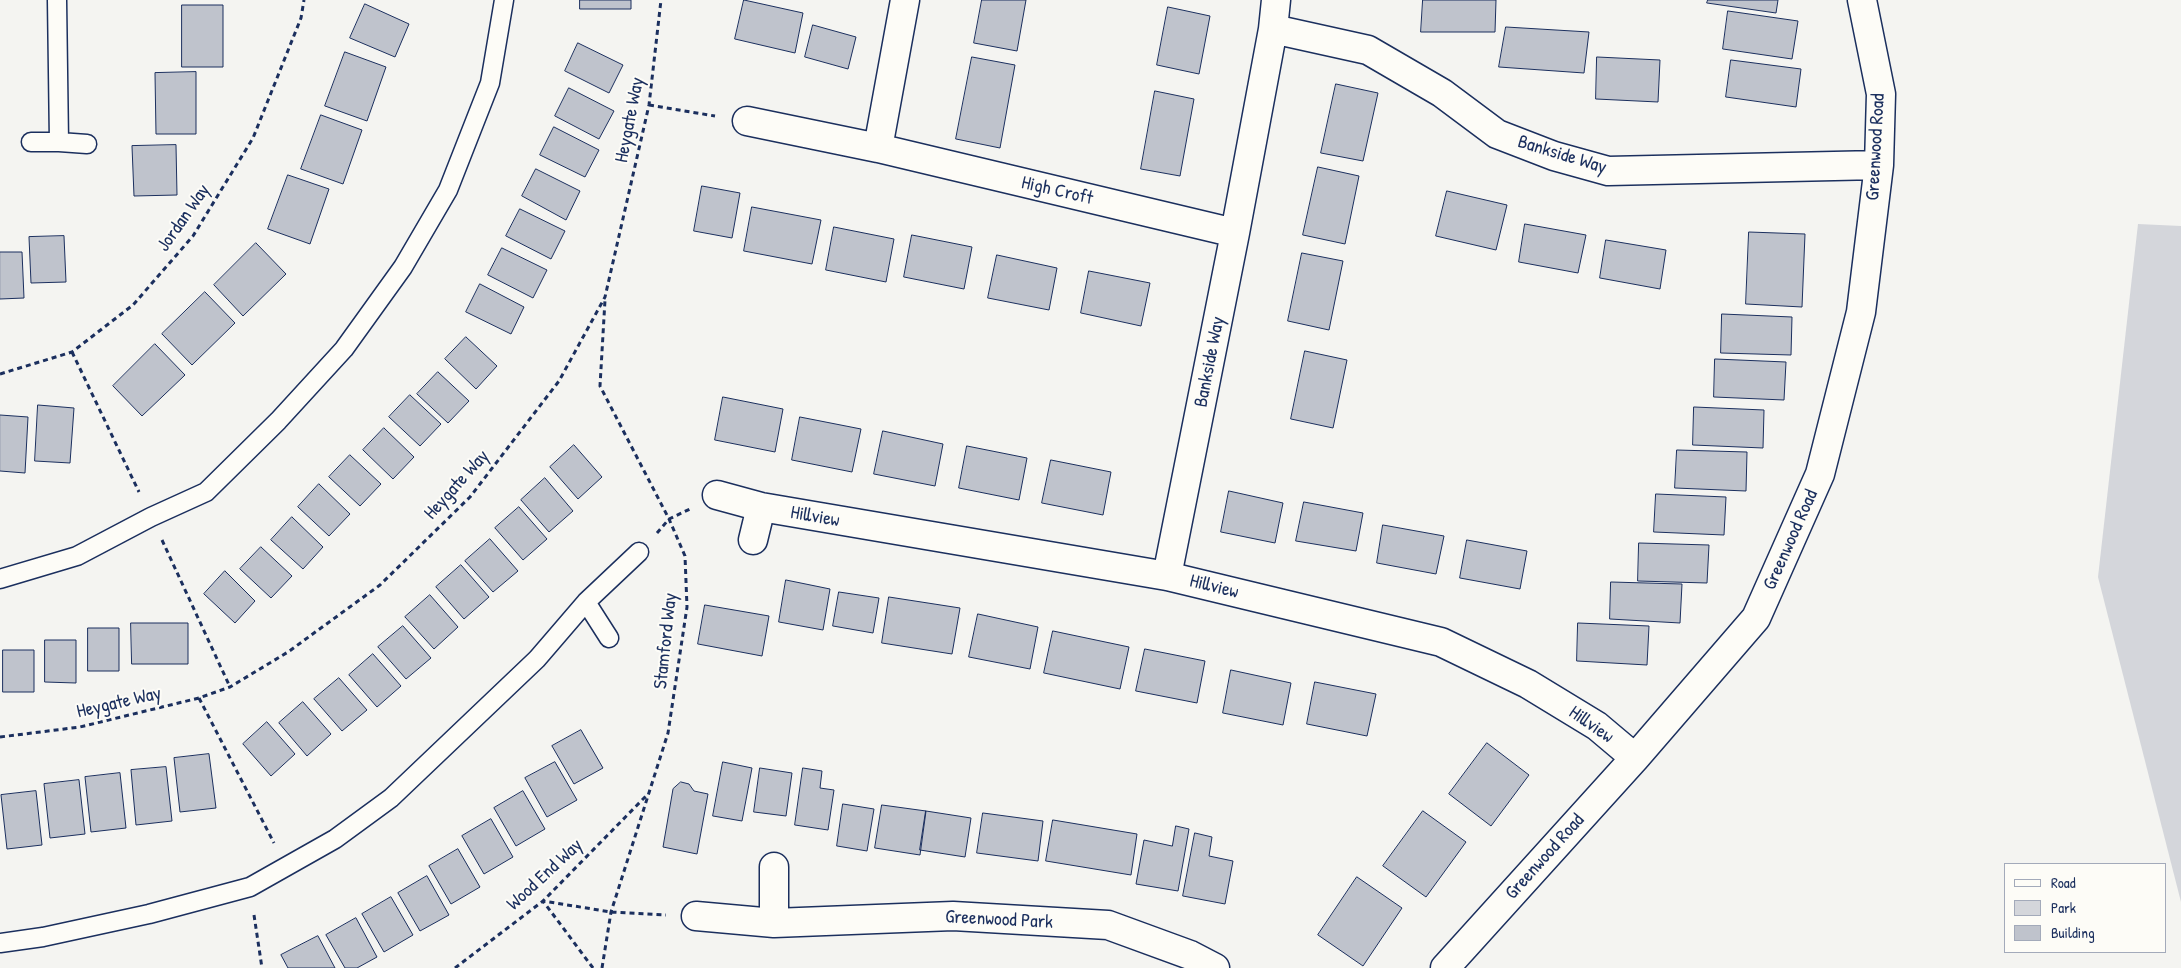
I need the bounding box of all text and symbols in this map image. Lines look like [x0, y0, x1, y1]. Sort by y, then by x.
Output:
street label: Heygate Way [611, 76, 649, 164]
street label: Greenwood Road [1862, 93, 1890, 201]
street label: Bankside Way [1515, 131, 1609, 179]
street label: High Croft [1019, 172, 1095, 210]
street label: Jordan Way [153, 180, 215, 256]
street label: Bankside Way [1190, 315, 1230, 409]
street label: Heygate Way [420, 445, 494, 525]
street label: Greenwood Road [1759, 486, 1823, 594]
street label: Hillview [789, 501, 841, 533]
street label: Hillview [1187, 570, 1241, 604]
street label: Stamford Way [650, 592, 682, 690]
street label: Heygate Way [75, 682, 163, 724]
street label: Hillview [1564, 701, 1618, 749]
street label: Greenwood Road [1501, 810, 1589, 904]
street label: Wood End Way [503, 834, 587, 916]
legend [2004, 863, 2166, 953]
text: Road [2051, 872, 2076, 893]
text: Park [2051, 897, 2076, 918]
street label: Greenwood Park [945, 906, 1053, 934]
text: Building [2051, 922, 2095, 943]

